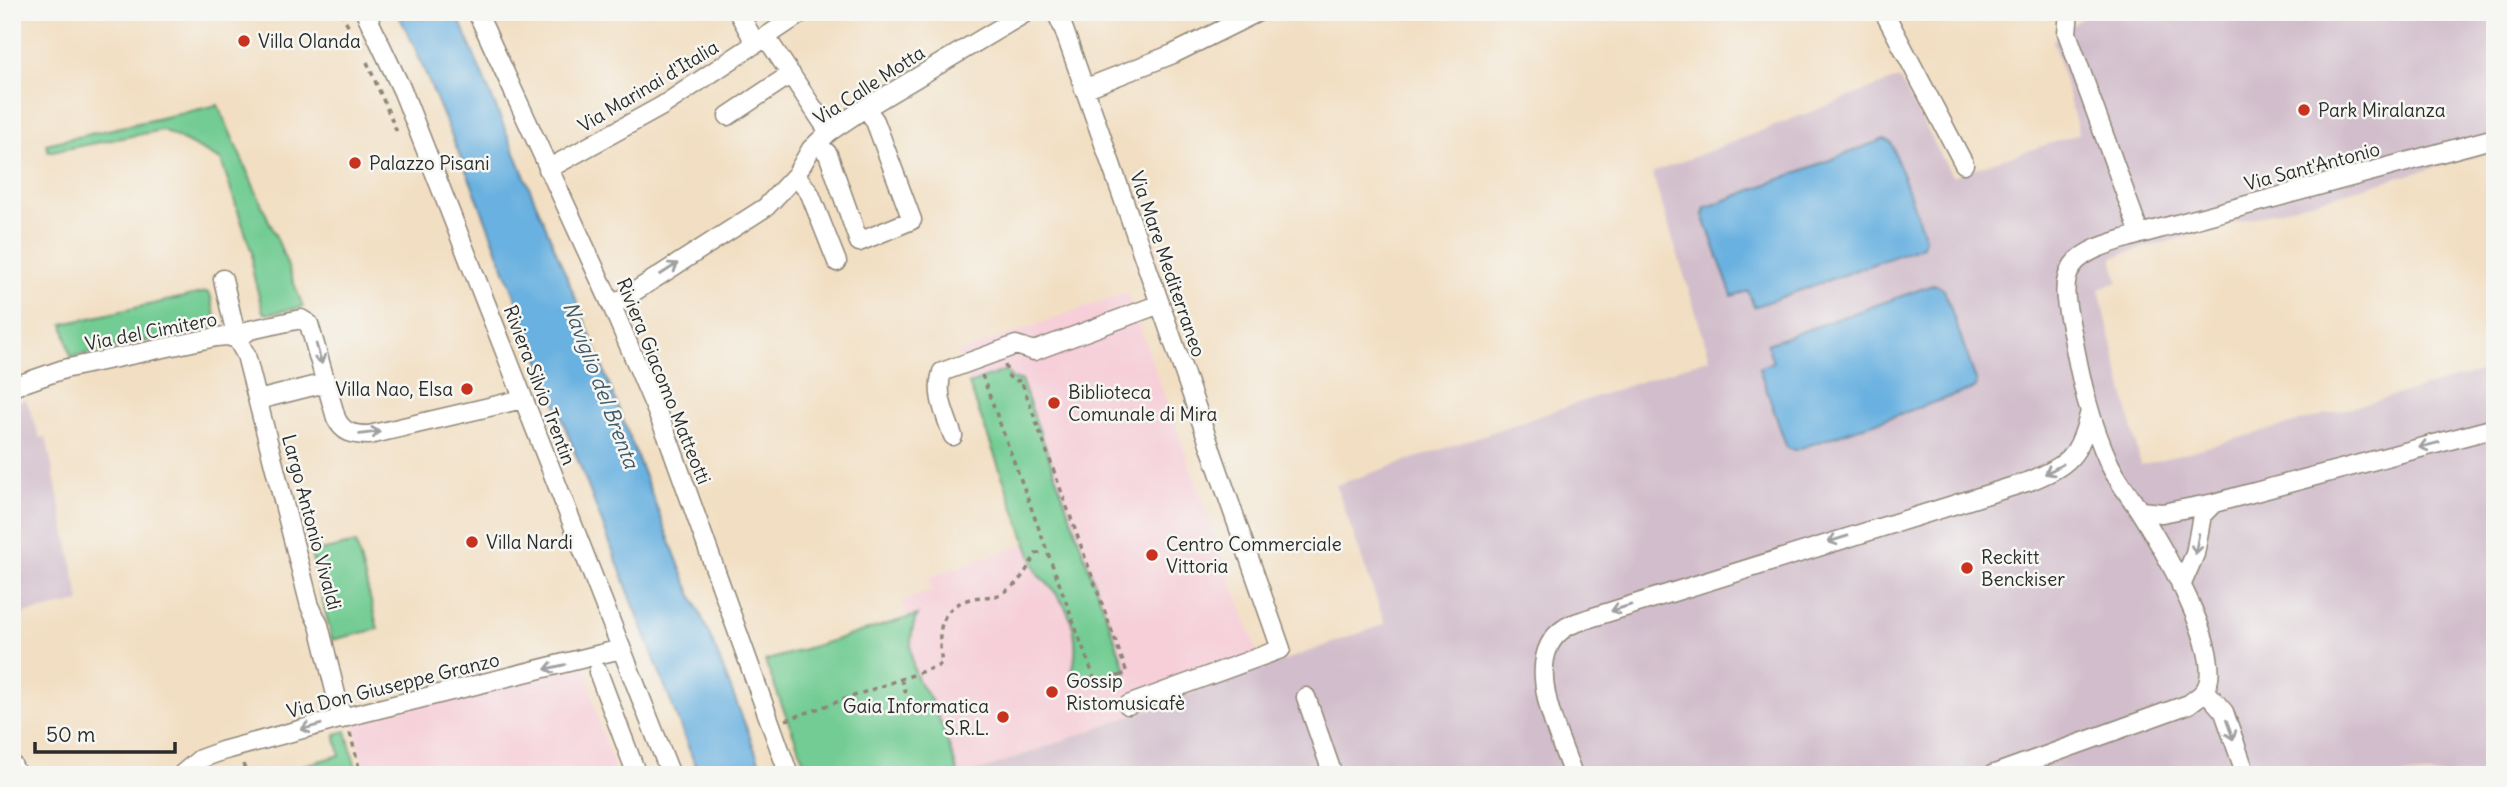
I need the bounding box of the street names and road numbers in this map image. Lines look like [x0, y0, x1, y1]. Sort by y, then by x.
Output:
street label: Via Marinai d'Italia [573, 35, 723, 137]
street label: Via Calle Motta [809, 40, 929, 130]
street label: Via Sant'Antonio [2242, 136, 2382, 196]
street label: Via Mare Mediterraneo [1125, 168, 1211, 360]
street label: Riviera Giacomo Matteotti [612, 274, 716, 488]
street label: Riviera Silvio Trentin [498, 302, 582, 468]
street label: Via del Cimitero [83, 306, 219, 356]
street label: Largo Antonio Vivaldi [277, 432, 347, 612]
street label: Via Don Giuseppe Granzo [284, 647, 502, 723]

